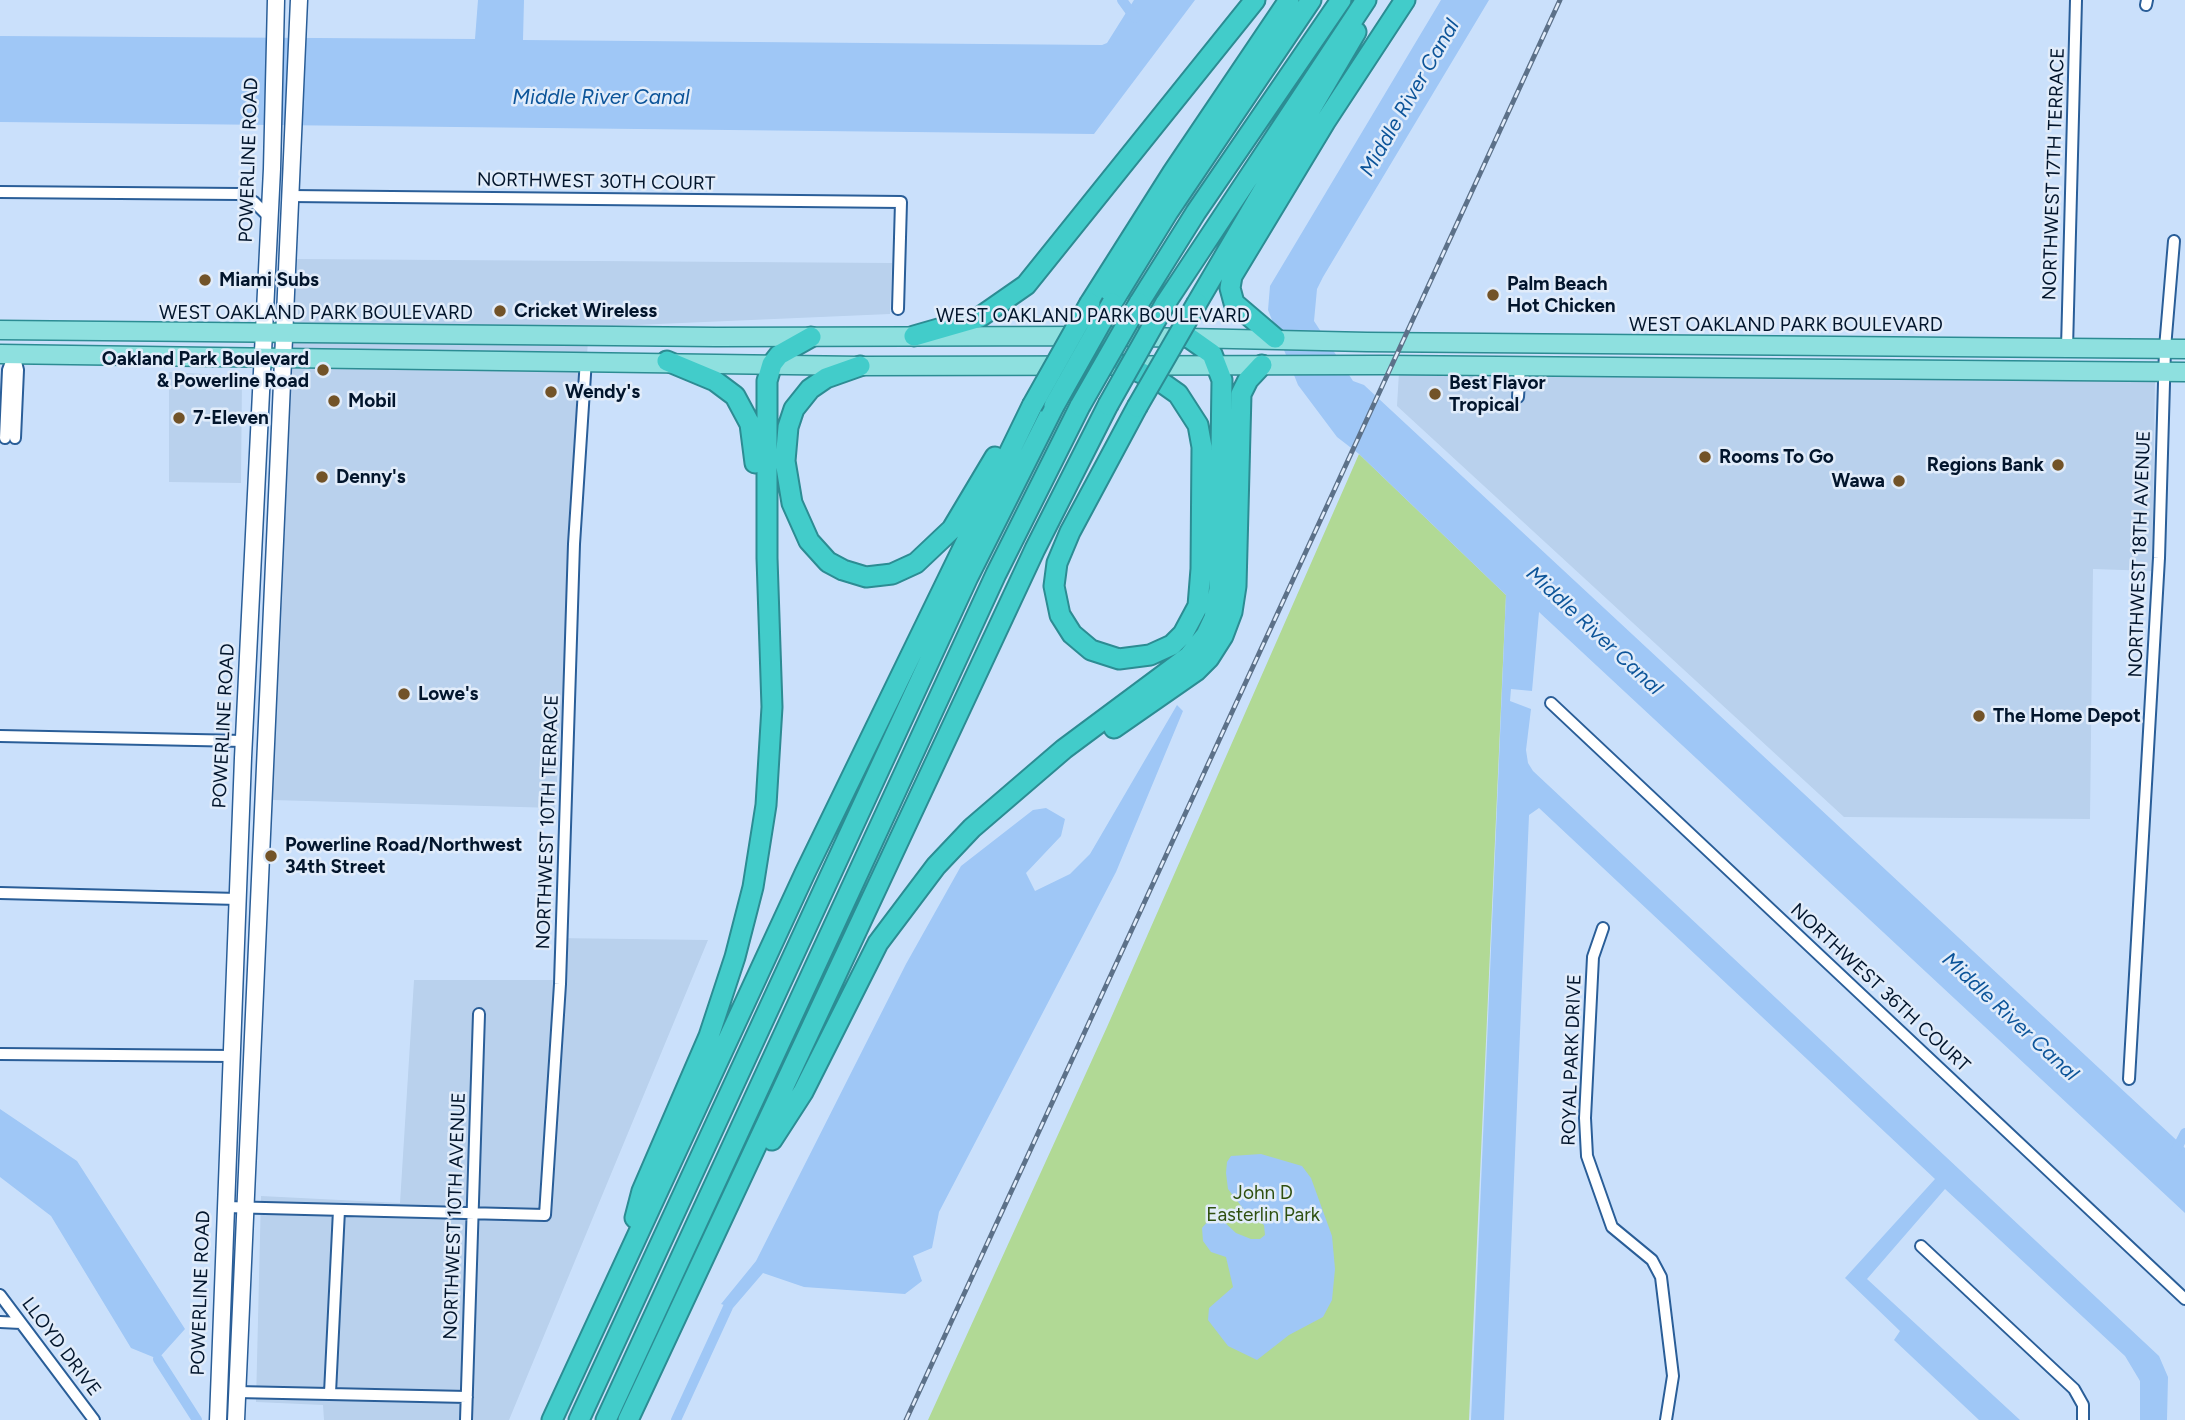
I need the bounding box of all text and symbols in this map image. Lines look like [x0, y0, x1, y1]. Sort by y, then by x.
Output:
water label: Middle River Canal [1355, 15, 1465, 181]
street label: NORTHWEST 17TH TERRACE [2038, 47, 2070, 301]
street label: POWERLINE ROAD [235, 77, 263, 243]
water label: Middle River Canal [512, 85, 690, 111]
street label: NORTHWEST 30TH COURT [477, 169, 715, 195]
place label: Miami Subs [219, 269, 319, 291]
marker: Miami Subs [197, 272, 213, 288]
place label: Palm Beach Hot Chicken [1507, 273, 1615, 317]
marker: Palm Beach Hot Chicken [1485, 287, 1501, 303]
place label: Cricket Wireless [514, 300, 657, 322]
street label: WEST OAKLAND PARK BOULEVARD [159, 302, 473, 324]
marker: Cricket Wireless [492, 303, 508, 319]
street label: WEST OAKLAND PARK BOULEVARD [936, 305, 1250, 327]
street label: WEST OAKLAND PARK BOULEVARD [1629, 314, 1943, 336]
place label: Oakland Park Boulevard & Powerline Road [102, 348, 309, 392]
marker: Oakland Park Boulevard & Powerline Road [315, 362, 331, 378]
place label: Best Flavor Tropical [1449, 372, 1546, 416]
place label: Wendy's [565, 381, 640, 403]
marker: Wendy's [543, 384, 559, 400]
marker: Best Flavor Tropical [1427, 386, 1443, 402]
place label: Mobil [348, 390, 396, 412]
marker: Mobil [326, 393, 342, 409]
place label: 7-Eleven [193, 407, 269, 429]
marker: 7-Eleven [171, 410, 187, 426]
street label: NORTHWEST 18TH AVENUE [2124, 430, 2156, 678]
place label: Rooms To Go [1719, 446, 1834, 468]
marker: Rooms To Go [1697, 449, 1713, 465]
place label: Regions Bank [1927, 454, 2044, 476]
marker: Regions Bank [2050, 457, 2066, 473]
place label: Denny's [336, 466, 406, 488]
marker: Denny's [314, 469, 330, 485]
place label: Wawa [1832, 470, 1885, 492]
marker: Wawa [1891, 473, 1907, 489]
water label: Middle River Canal [1521, 561, 1667, 701]
street label: POWERLINE ROAD [208, 643, 240, 809]
place label: Lowe's [418, 683, 478, 705]
marker: Lowe's [396, 686, 412, 702]
street label: NORTHWEST 10TH TERRACE [532, 694, 564, 950]
place label: The Home Depot [1993, 705, 2141, 727]
marker: The Home Depot [1971, 708, 1987, 724]
place label: Powerline Road/Northwest 34th Street [285, 834, 522, 878]
marker: Powerline Road/Northwest 34th Street [263, 848, 279, 864]
street label: NORTHWEST 36TH COURT [1786, 899, 1974, 1077]
water label: Middle River Canal [1937, 947, 2083, 1087]
street label: ROYAL PARK DRIVE [1558, 974, 1586, 1146]
street label: NORTHWEST 10TH AVENUE [439, 1092, 471, 1340]
park label: John D Easterlin Park [1206, 1182, 1320, 1226]
street label: POWERLINE ROAD [187, 1210, 215, 1376]
street label: LLOYD DRIVE [16, 1293, 106, 1401]

